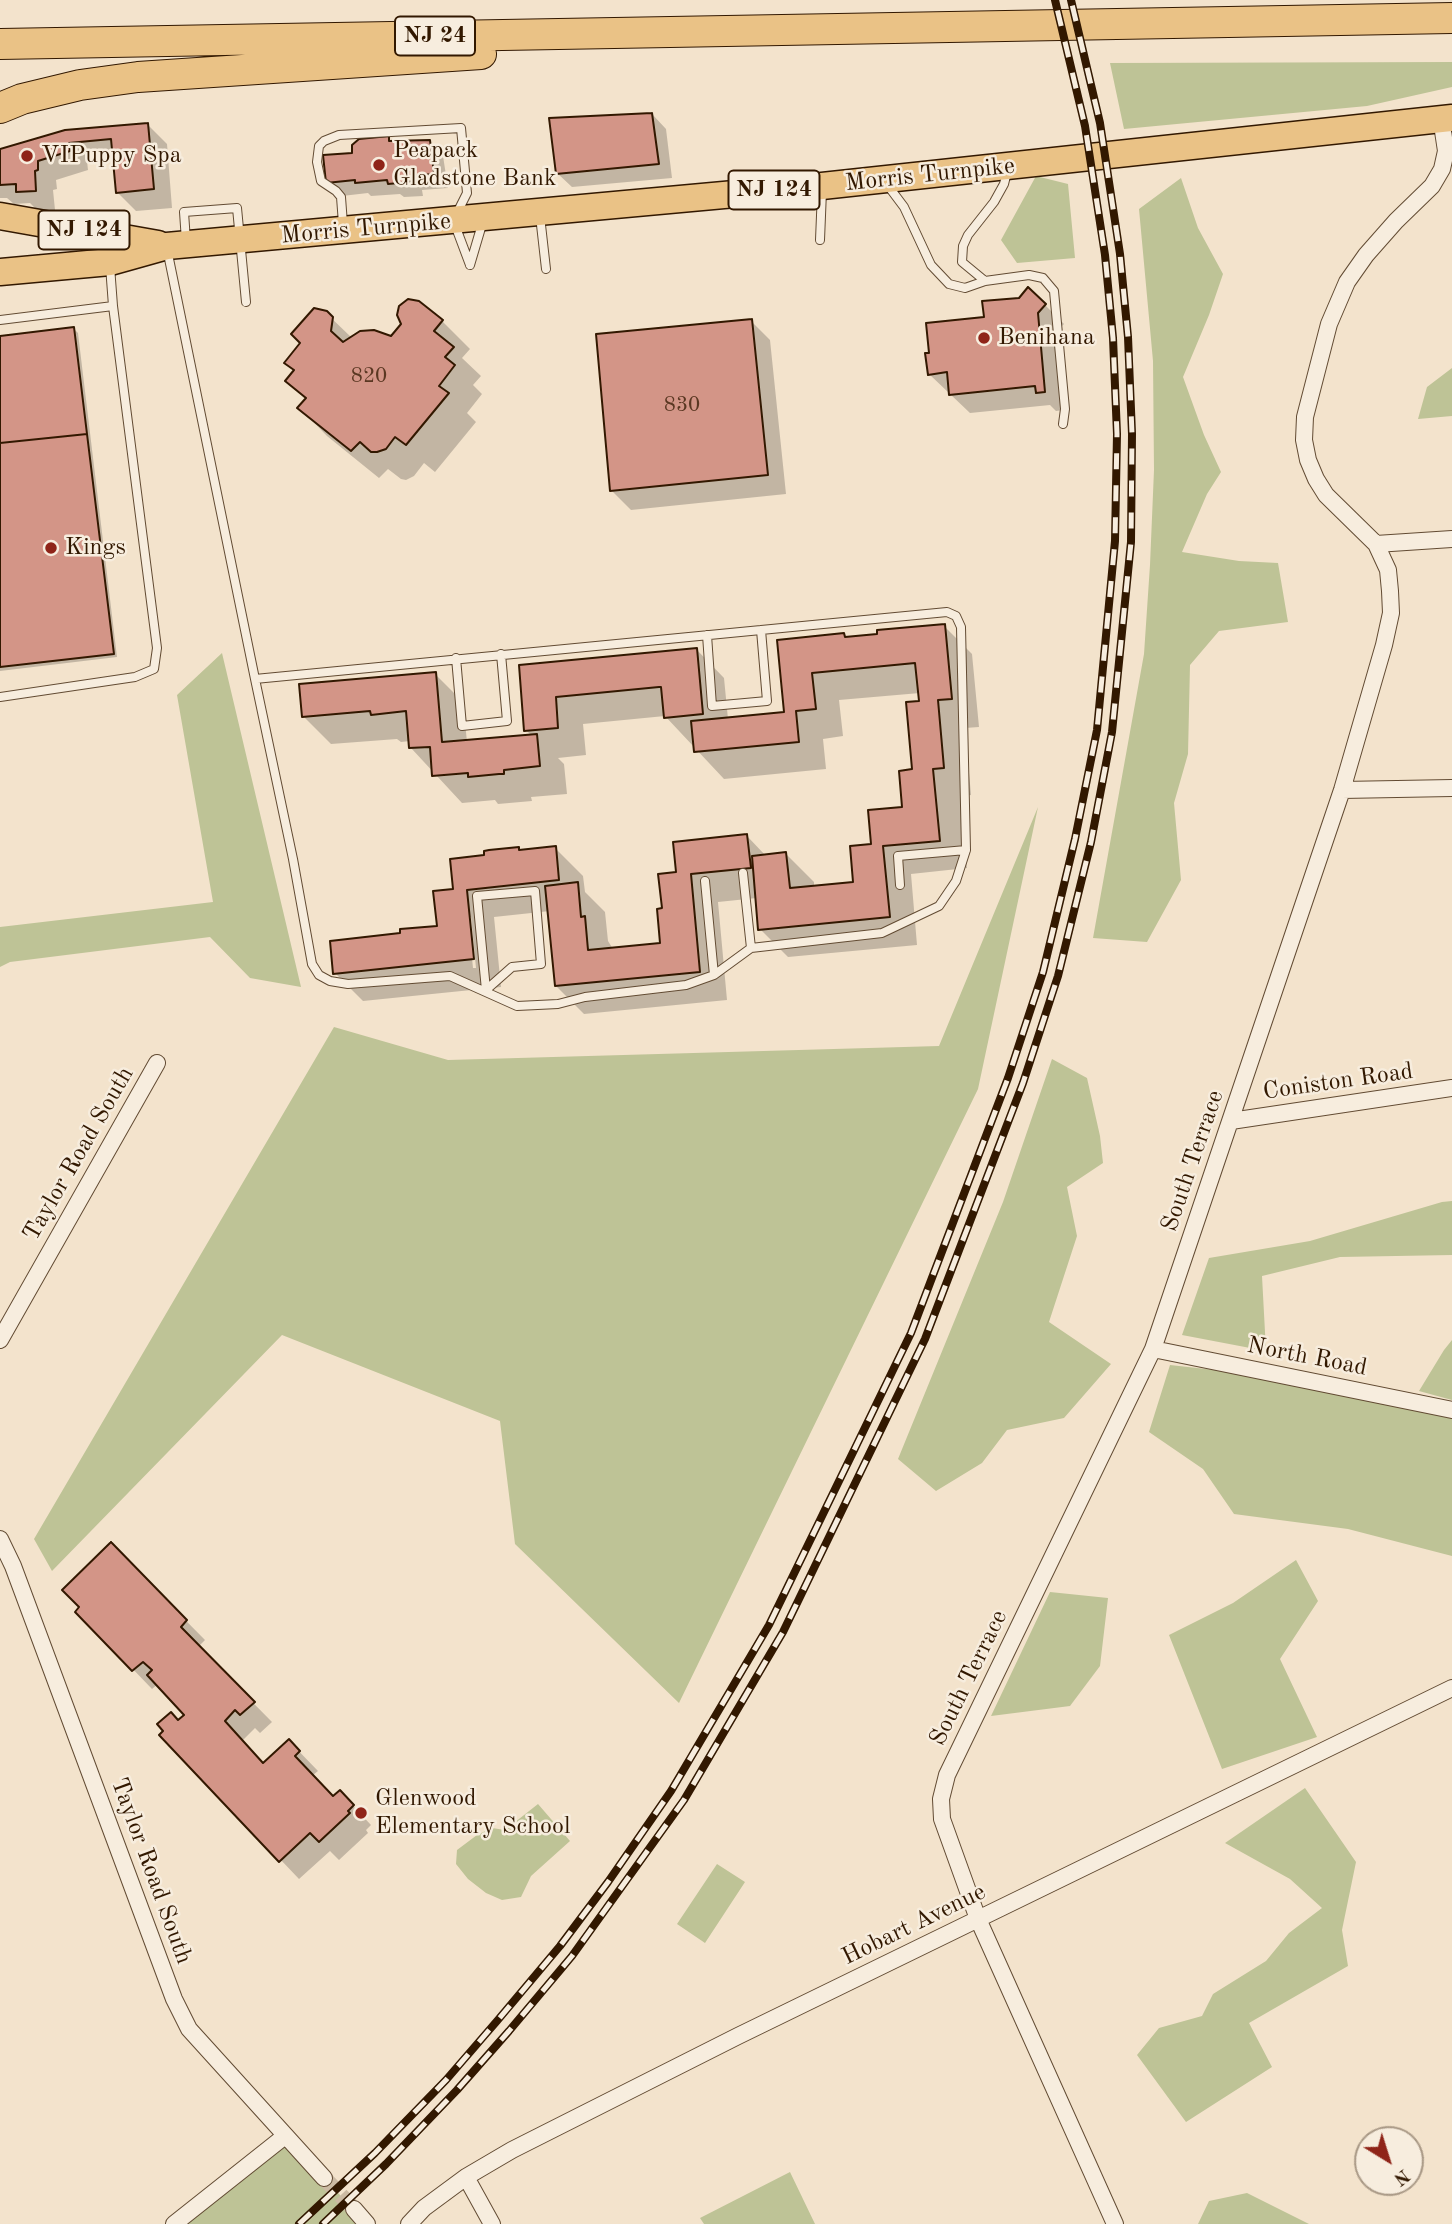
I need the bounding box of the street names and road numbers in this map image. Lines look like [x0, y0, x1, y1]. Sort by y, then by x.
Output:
road number: NJ 24 [395, 17, 475, 56]
street label: Morris Turnpike [844, 152, 1016, 198]
road number: NJ 124 [728, 170, 820, 210]
street label: Morris Turnpike [280, 207, 452, 251]
road number: NJ 124 [38, 210, 130, 249]
street label: Coniston Road [1261, 1057, 1415, 1107]
street label: Taylor Road South [17, 1062, 141, 1246]
street label: South Terrace [1155, 1087, 1231, 1235]
street label: North Road [1244, 1331, 1370, 1383]
street label: South Terrace [924, 1605, 1014, 1751]
street label: Taylor Road South [104, 1774, 198, 1968]
street label: Hobart Avenue [838, 1878, 990, 1972]

